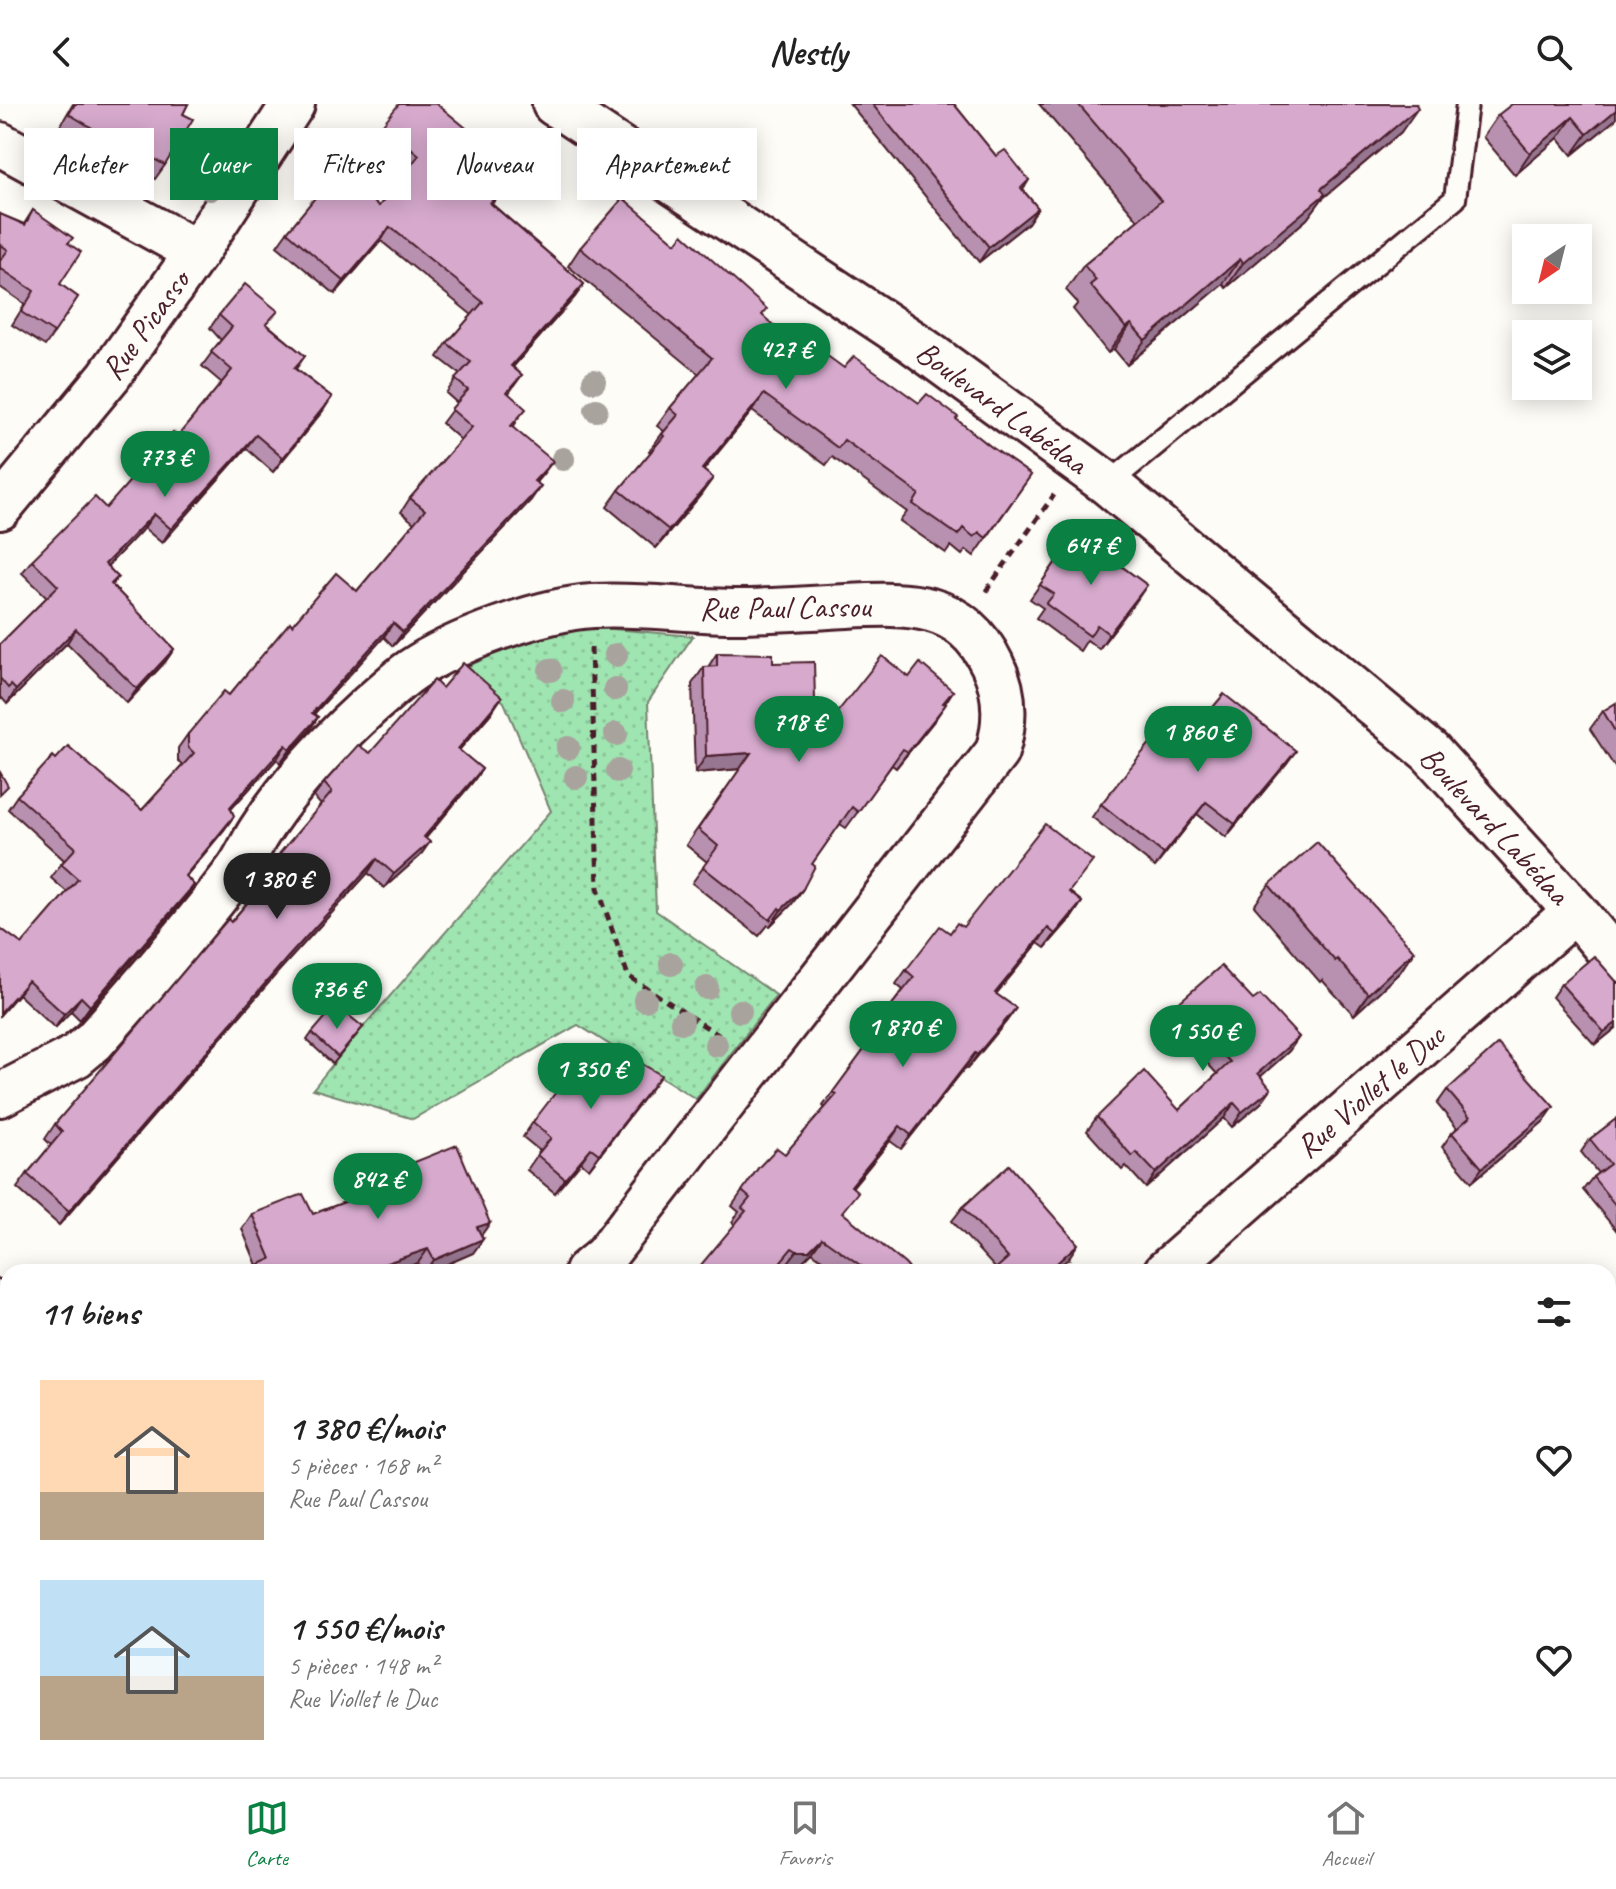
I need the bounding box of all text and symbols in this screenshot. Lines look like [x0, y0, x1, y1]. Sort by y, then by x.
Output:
text: Nestly [769, 29, 847, 75]
icon: back [40, 30, 84, 74]
icon: search [1532, 30, 1576, 74]
chip: Acheter [24, 128, 154, 200]
chip: Louer [170, 128, 278, 200]
chip: Filtres [294, 128, 411, 200]
chip: Nouveau [427, 128, 561, 200]
chip: Appartement [577, 128, 757, 200]
north arrow [1512, 224, 1592, 304]
map controls [1512, 224, 1592, 400]
street label: Rue Picasso [92, 259, 201, 388]
button: layers [1512, 320, 1592, 400]
pin: 427 € [730, 323, 842, 391]
street label: Boulevard Labédaa [908, 331, 1097, 485]
text: 427 € [760, 332, 813, 365]
pin: 773 € [109, 431, 221, 499]
text: 773 € [139, 440, 191, 473]
pin: 647 € [1035, 519, 1147, 587]
text: 647 € [1064, 528, 1118, 561]
street label: Rue Paul Cassou [699, 585, 873, 629]
pin: 718 € [743, 696, 855, 764]
text: 718 € [773, 705, 826, 738]
pin: 1 860 € [1124, 706, 1272, 774]
text: 1 860 € [1162, 715, 1234, 748]
street label: Boulevard Labédaa [1411, 737, 1580, 915]
pin: 1 380 € [203, 853, 351, 921]
text: 1 380 € [241, 862, 313, 895]
pin: 736 € [281, 963, 393, 1031]
text: 736 € [310, 972, 364, 1005]
pin: 1 870 € [829, 1001, 977, 1069]
pin: 1 550 € [1129, 1005, 1277, 1073]
text: 1 870 € [868, 1010, 938, 1043]
text: 1 550 € [1168, 1014, 1238, 1047]
street label: Rue Viollet le Duc [1288, 1014, 1454, 1167]
pin: 1 350 € [517, 1043, 665, 1111]
text: 1 350 € [556, 1052, 626, 1085]
pin: 842 € [322, 1153, 434, 1221]
text: 842 € [351, 1162, 405, 1195]
icon: filters [1532, 1290, 1576, 1334]
text: 11 biens [40, 1291, 139, 1334]
text: 1 380 €/mois [288, 1406, 443, 1449]
icon: home [104, 1412, 200, 1508]
icon: heart [1532, 1438, 1576, 1482]
text: 5 pièces · 168 m² [288, 1449, 437, 1482]
text: Rue Paul Cassou [288, 1482, 427, 1515]
text: 1 550 €/mois [288, 1606, 442, 1649]
icon: home [104, 1612, 200, 1708]
icon: heart [1532, 1638, 1576, 1682]
text: 5 pièces · 148 m² [288, 1649, 437, 1682]
text: Rue Viollet le Duc [288, 1682, 437, 1715]
tab: Carte [245, 1796, 289, 1872]
tab: Favoris [779, 1796, 832, 1872]
tab: Accueil [1321, 1796, 1371, 1872]

